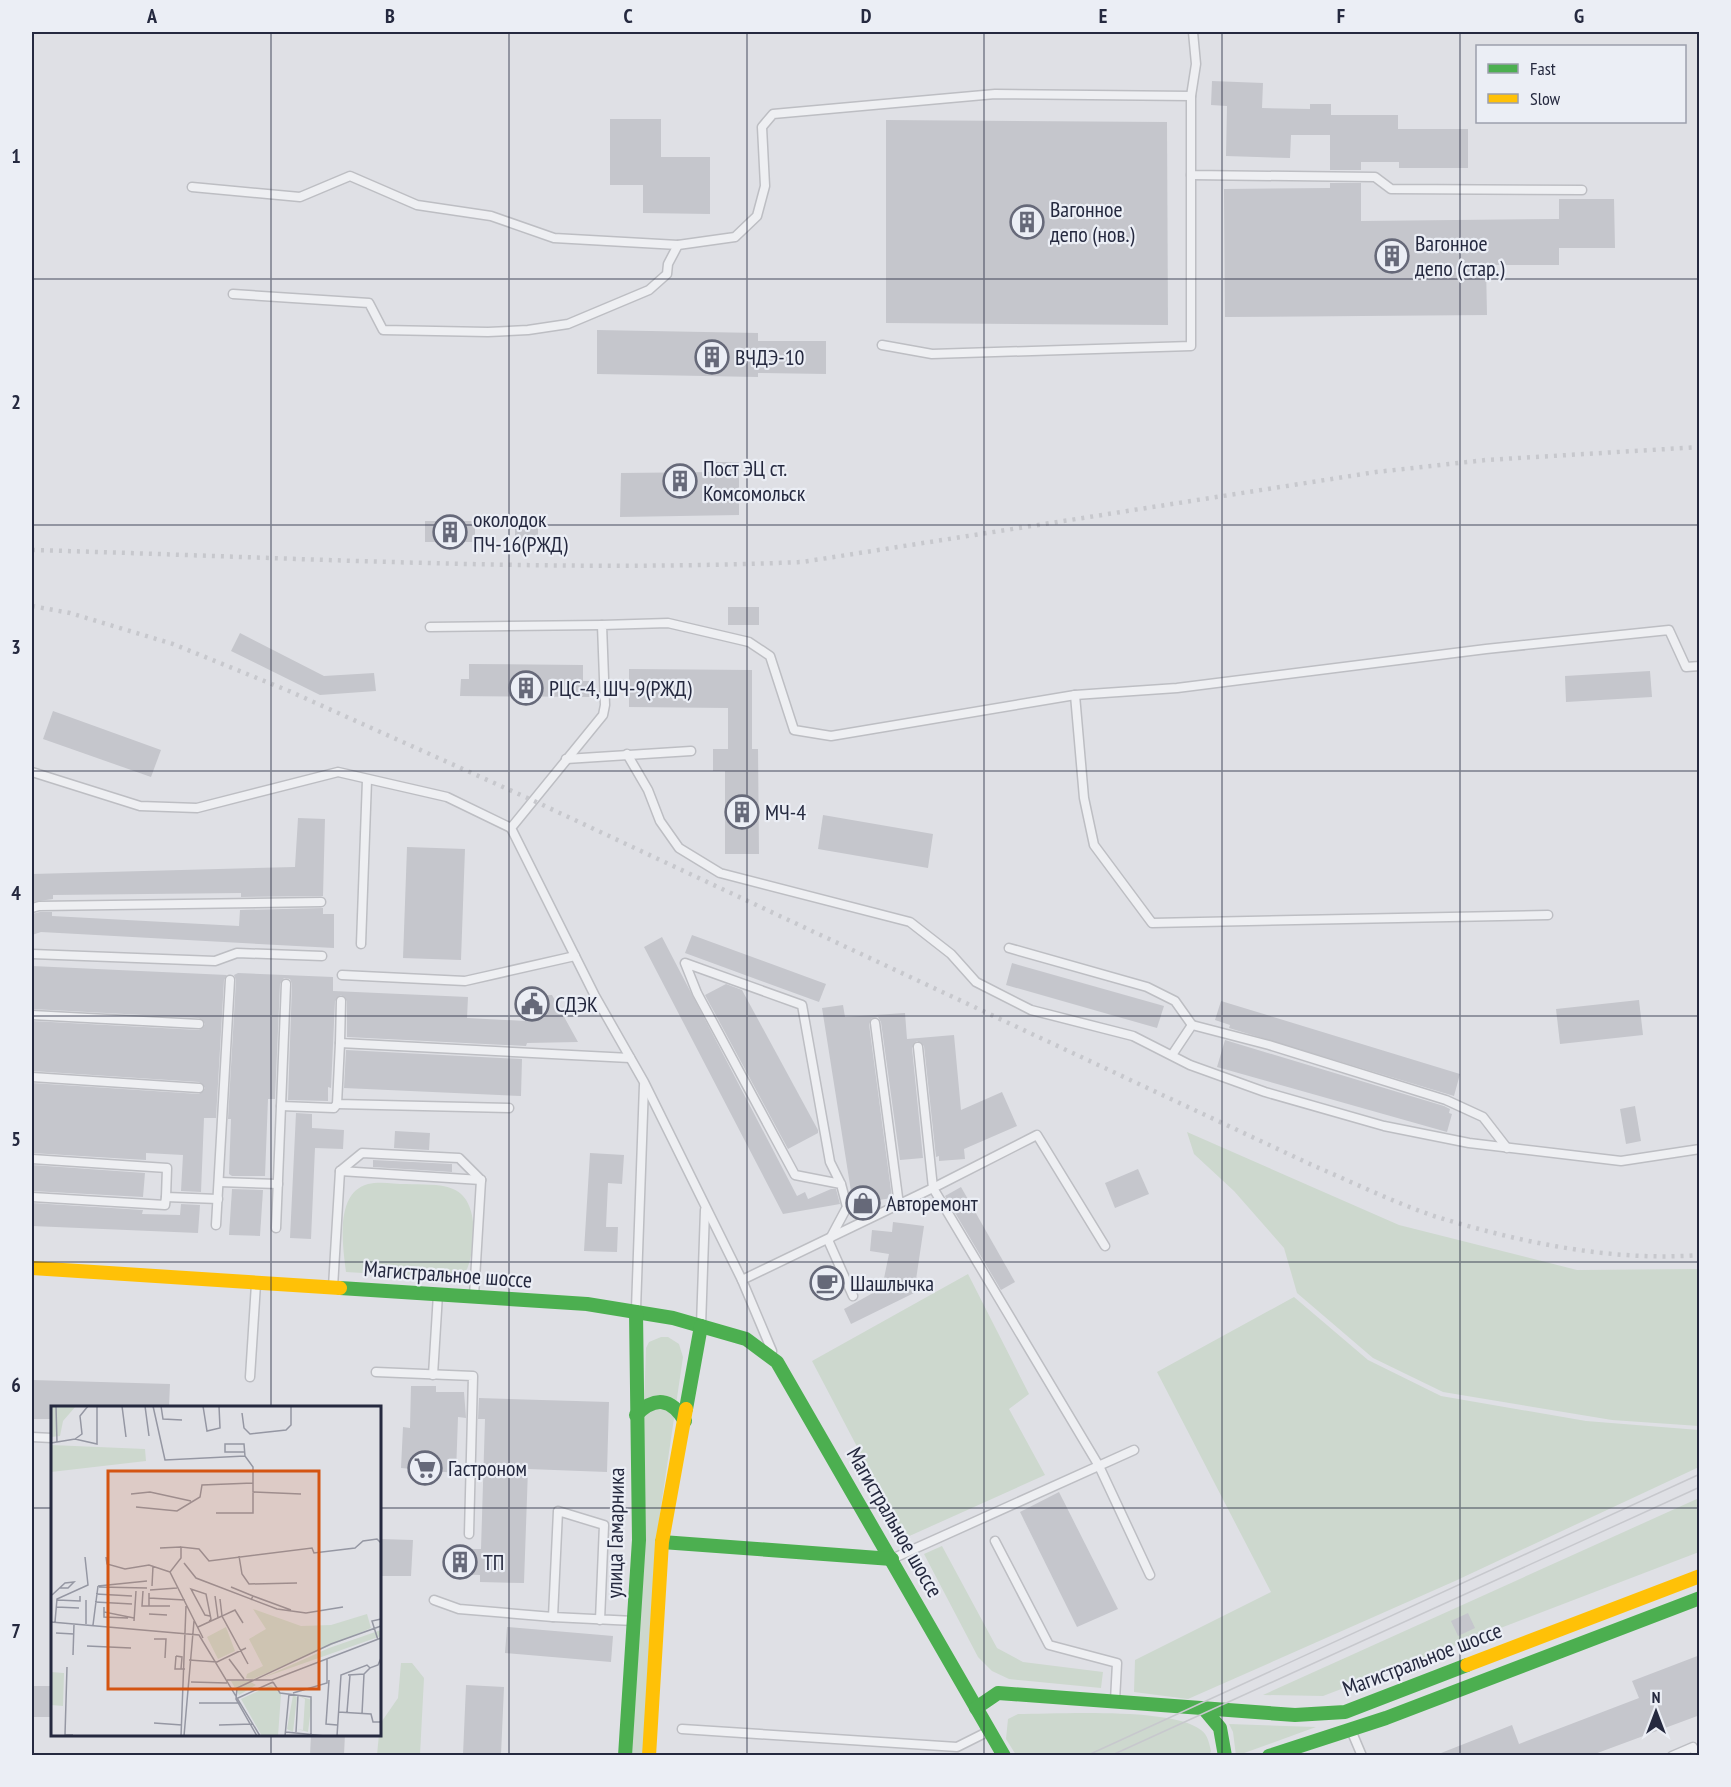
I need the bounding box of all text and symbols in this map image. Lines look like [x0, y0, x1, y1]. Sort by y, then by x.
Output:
text: A [146, 3, 158, 29]
text: B [385, 3, 395, 29]
text: C [623, 3, 633, 29]
text: D [861, 3, 872, 29]
text: E [1099, 3, 1107, 29]
text: F [1337, 3, 1345, 29]
text: G [1574, 3, 1584, 29]
legend [1476, 45, 1686, 123]
text: Fast [1530, 57, 1556, 80]
text: Slow [1530, 87, 1561, 110]
text: 1 [11, 143, 21, 169]
place label: Вагонное депо (нов.) [1050, 195, 1135, 248]
building icon: Вагонное депо (нов.) [1009, 204, 1045, 240]
place label: Вагонное депо (стар.) [1415, 229, 1505, 282]
building icon: Вагонное депо (стар.) [1374, 238, 1410, 274]
building icon: ВЧДЭ-10 [694, 339, 730, 375]
place label: ВЧДЭ-10 [735, 343, 805, 371]
text: 2 [11, 389, 21, 415]
place label: Пост ЭЦ ст. Комсомольск [703, 454, 806, 507]
building icon: Пост ЭЦ ст. Комсомольск [662, 463, 698, 499]
place label: околодок ПЧ-16(РЖД) [473, 505, 569, 558]
building icon: околодок ПЧ-16(РЖД) [432, 514, 468, 550]
text: 3 [11, 634, 21, 660]
building icon: РЦС-4, ШЧ-9(РЖД) [508, 670, 544, 706]
place label: РЦС-4, ШЧ-9(РЖД) [549, 674, 692, 702]
building icon: МЧ-4 [724, 794, 760, 830]
place label: МЧ-4 [765, 798, 806, 826]
text: 4 [11, 880, 21, 906]
public building icon: СДЭК [514, 986, 550, 1022]
place label: СДЭК [555, 990, 598, 1018]
text: 5 [11, 1126, 21, 1152]
shop icon: Авторемонт [845, 1185, 881, 1221]
place label: Авторемонт [886, 1189, 979, 1217]
street label: Магистральное шоссе [363, 1254, 533, 1294]
cafe icon: Шашлычка [809, 1265, 845, 1301]
place label: Шашлычка [850, 1269, 934, 1297]
text: 6 [11, 1372, 21, 1398]
inset map [51, 1406, 381, 1736]
street label: Магистральное шоссе [841, 1442, 949, 1602]
supermarket icon: Гастроном [407, 1450, 443, 1486]
place label: Гастроном [448, 1454, 527, 1482]
street label: улица Гамарника [600, 1467, 630, 1599]
building icon: ТП [442, 1544, 478, 1580]
place label: ТП [483, 1548, 504, 1576]
street label: Магистральное шоссе [1338, 1616, 1506, 1702]
text: 7 [11, 1618, 21, 1644]
north arrow [1626, 1682, 1686, 1742]
text: N [1652, 1687, 1660, 1707]

